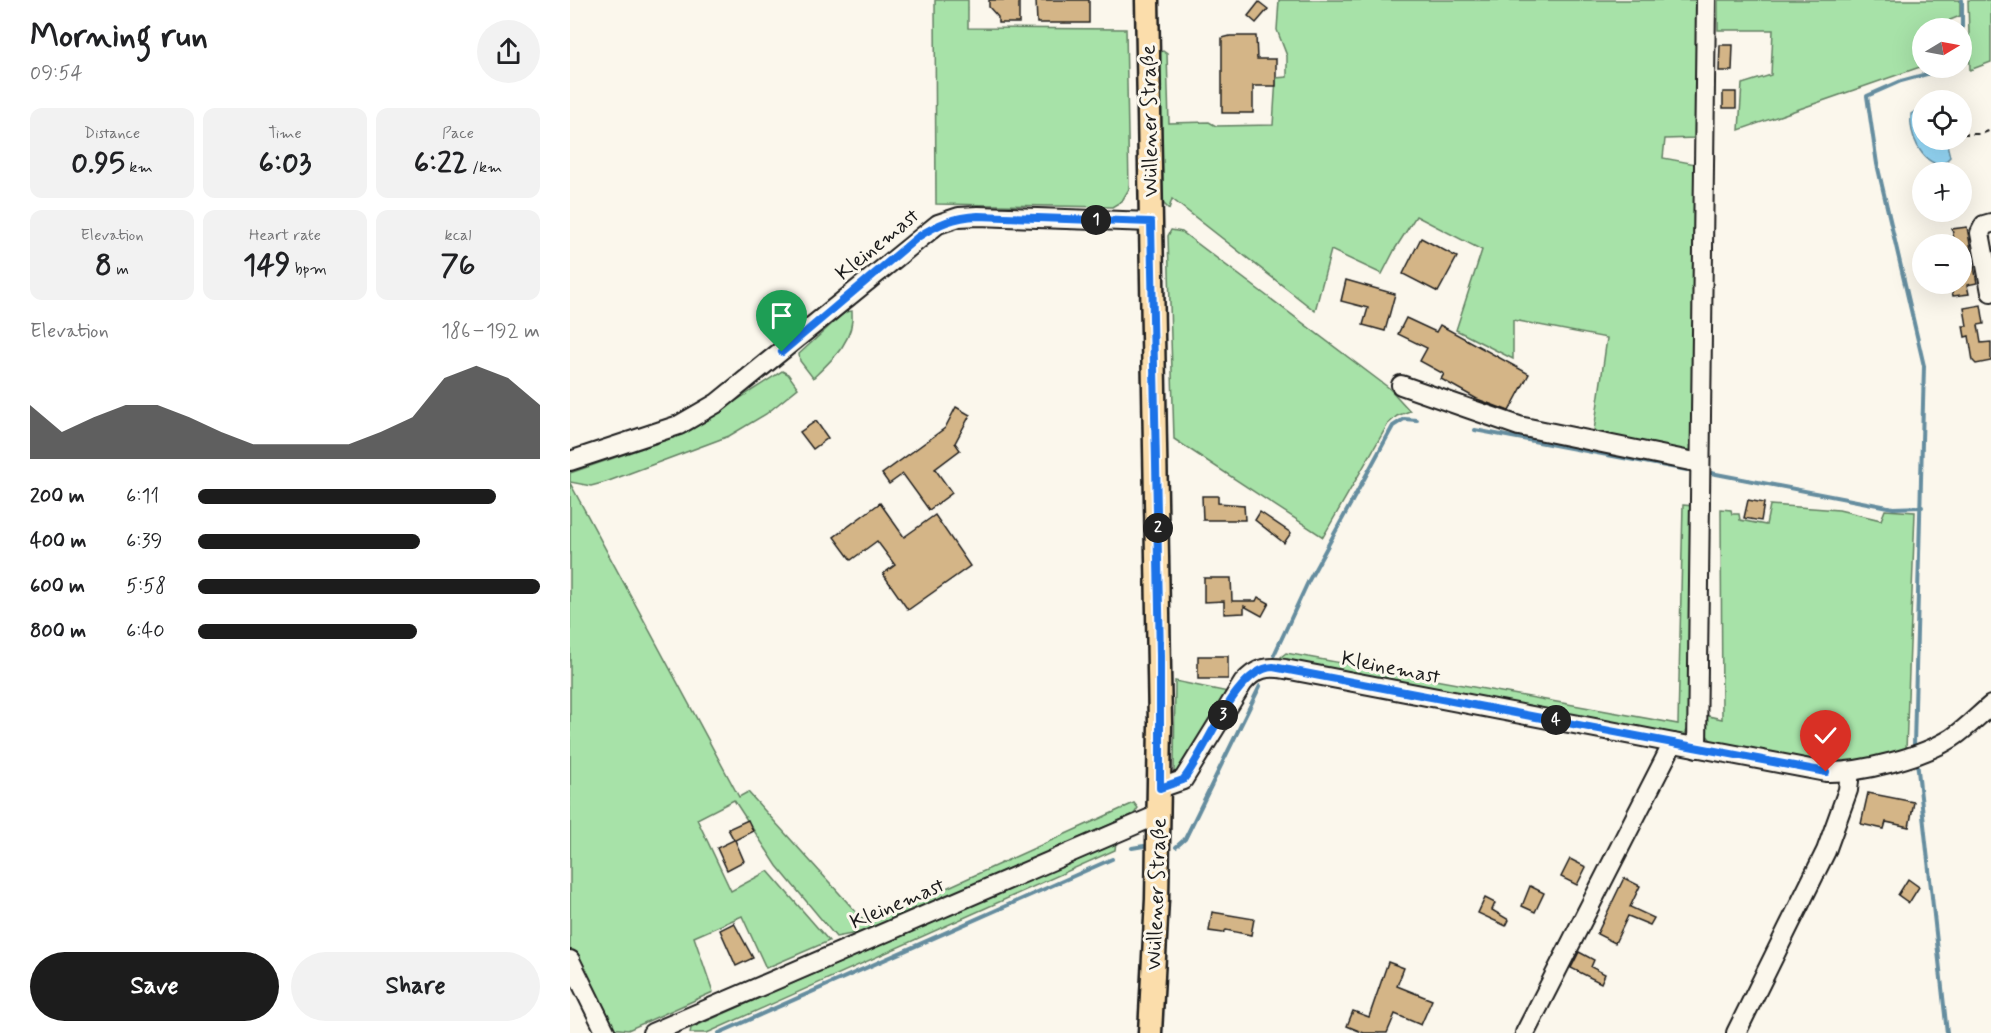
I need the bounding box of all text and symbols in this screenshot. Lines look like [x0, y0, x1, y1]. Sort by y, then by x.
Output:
text: Morning run [30, 15, 208, 59]
north arrow [1912, 18, 1972, 78]
map controls [1912, 18, 1972, 294]
button: share [477, 20, 540, 83]
street label: Wüllener Straße [1135, 45, 1165, 197]
text: 09:54 [30, 60, 83, 87]
button: locate [1912, 90, 1972, 150]
text: Distance [84, 123, 140, 144]
text: Time [268, 123, 302, 144]
text: Pace [442, 123, 474, 144]
text: 0.95 [71, 144, 125, 183]
text: 6:03 [259, 144, 311, 183]
text: 6:22 [414, 144, 468, 183]
text: km [125, 157, 153, 178]
text: /km [468, 157, 502, 178]
button: + [1912, 162, 1972, 222]
street label: Kleinemast [830, 202, 926, 287]
pin: 1 [1081, 205, 1111, 235]
text: 1 [1092, 209, 1100, 230]
text: Elevation [81, 225, 144, 246]
text: Heart rate [249, 225, 321, 246]
text: kcal [445, 225, 471, 246]
button: − [1912, 234, 1972, 294]
text: 8 [95, 246, 112, 285]
text: 149 [243, 246, 290, 285]
text: 76 [441, 246, 475, 285]
text: m [112, 259, 129, 280]
text: bpm [290, 259, 327, 280]
pin [756, 290, 807, 352]
icon: arrive [765, 299, 798, 332]
text: Elevation [30, 318, 109, 345]
text: 186–192 m [441, 318, 540, 345]
text: 200 m [30, 483, 85, 510]
text: 6:11 [126, 483, 159, 510]
pin: 2 [1143, 513, 1173, 543]
text: 2 [1154, 517, 1162, 538]
text: 400 m [30, 528, 86, 555]
text: 6:39 [126, 528, 163, 555]
text: 600 m [30, 573, 85, 600]
text: 5:58 [126, 573, 166, 600]
text: 800 m [30, 618, 86, 645]
text: 6:40 [126, 618, 165, 645]
street label: Kleinemast [1339, 645, 1443, 691]
pin: 3 [1208, 700, 1238, 730]
text: 3 [1219, 704, 1227, 725]
pin: 4 [1541, 705, 1571, 735]
text: 4 [1551, 709, 1561, 730]
pin [1800, 710, 1851, 772]
icon: check [1809, 719, 1842, 752]
street label: Wüllener Straße [1140, 817, 1174, 971]
street label: Kleinemast [846, 871, 949, 936]
button: Save [30, 952, 279, 1021]
button: Share [291, 952, 540, 1021]

